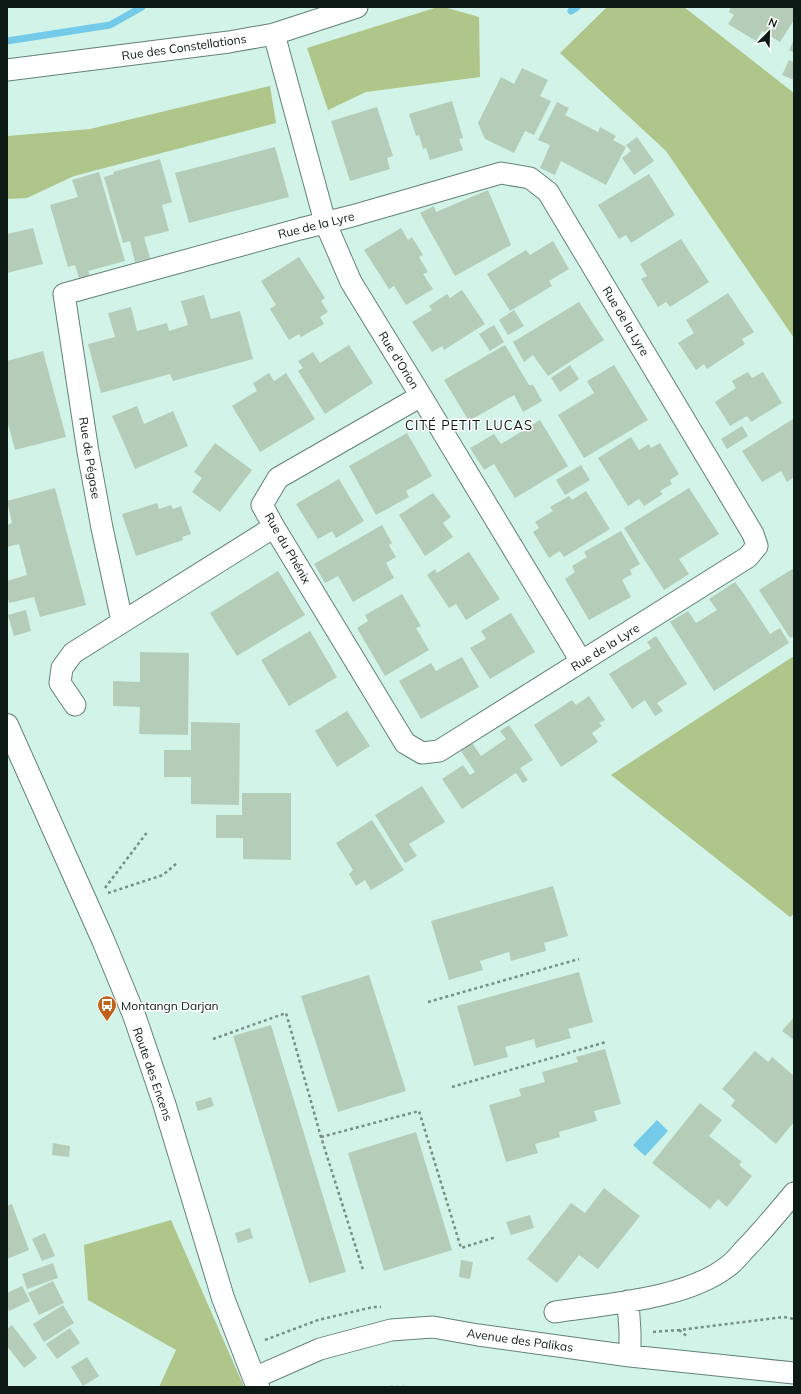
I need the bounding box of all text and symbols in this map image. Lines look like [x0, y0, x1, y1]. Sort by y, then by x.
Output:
north arrow [749, 12, 789, 52]
text: N [766, 15, 779, 31]
street label: Rue des Constellations [121, 31, 247, 63]
street label: Rue de la Lyre [276, 208, 356, 242]
street label: Rue de la Lyre [599, 284, 653, 358]
street label: Rue d'Orion [375, 328, 423, 392]
street label: Rue de Pégase [76, 416, 104, 500]
district label: CITÉ PETIT LUCAS [405, 417, 533, 433]
street label: Rue du Phénix [262, 510, 315, 587]
street label: Rue de la Lyre [568, 620, 642, 674]
bus stop icon: Montangn Darjan [96, 994, 118, 1022]
place label: Montangn Darjan [121, 998, 219, 1013]
street label: Route des Encens [130, 1025, 176, 1123]
street label: Avenue des Palikas [466, 1325, 574, 1355]

